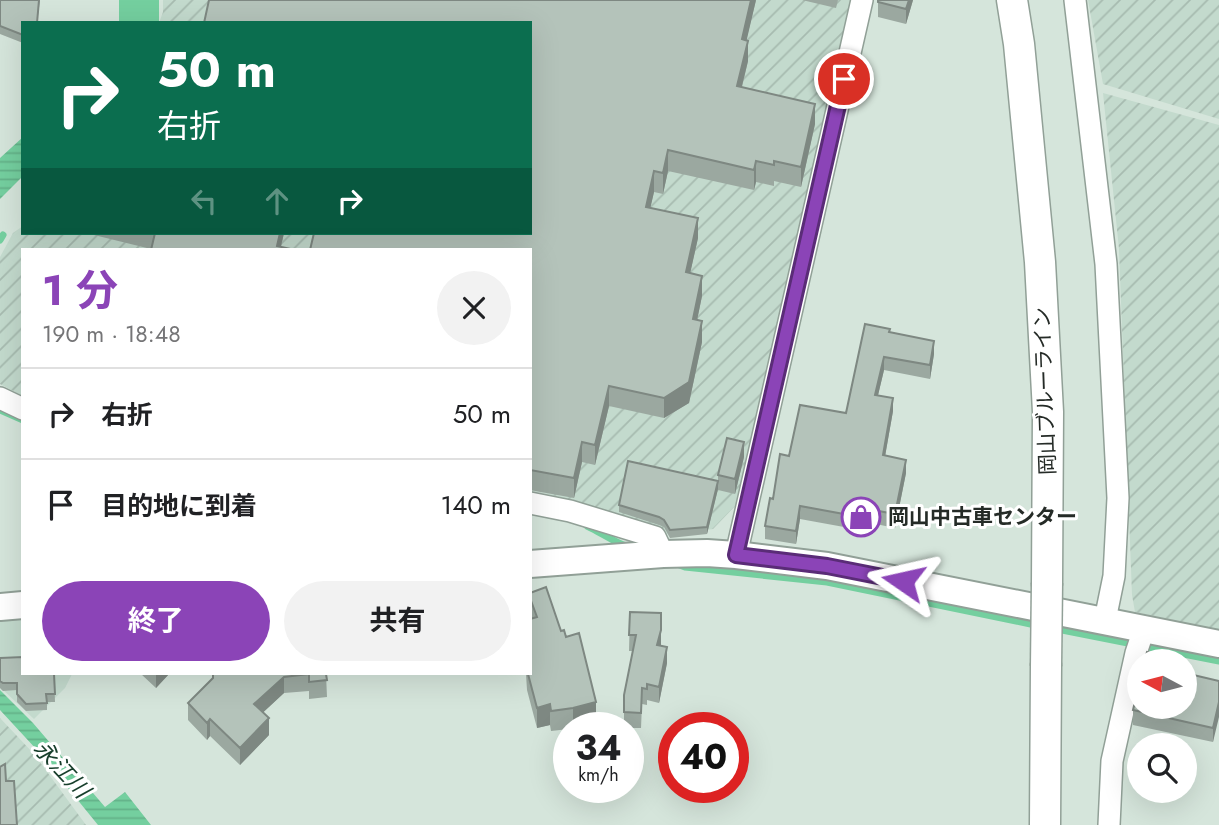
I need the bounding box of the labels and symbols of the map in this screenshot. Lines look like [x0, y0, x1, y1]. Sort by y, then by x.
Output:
pin [814, 49, 874, 109]
street label: 岡山ブルーライン [1027, 307, 1063, 475]
shop icon: 岡山中古車センター [840, 496, 882, 538]
place label: 岡山中古車センター [888, 502, 1077, 532]
position arrow [866, 544, 940, 618]
north arrow [1127, 649, 1197, 719]
speed limit sign: 40 [658, 712, 749, 803]
water label: 永江川 [26, 732, 100, 808]

